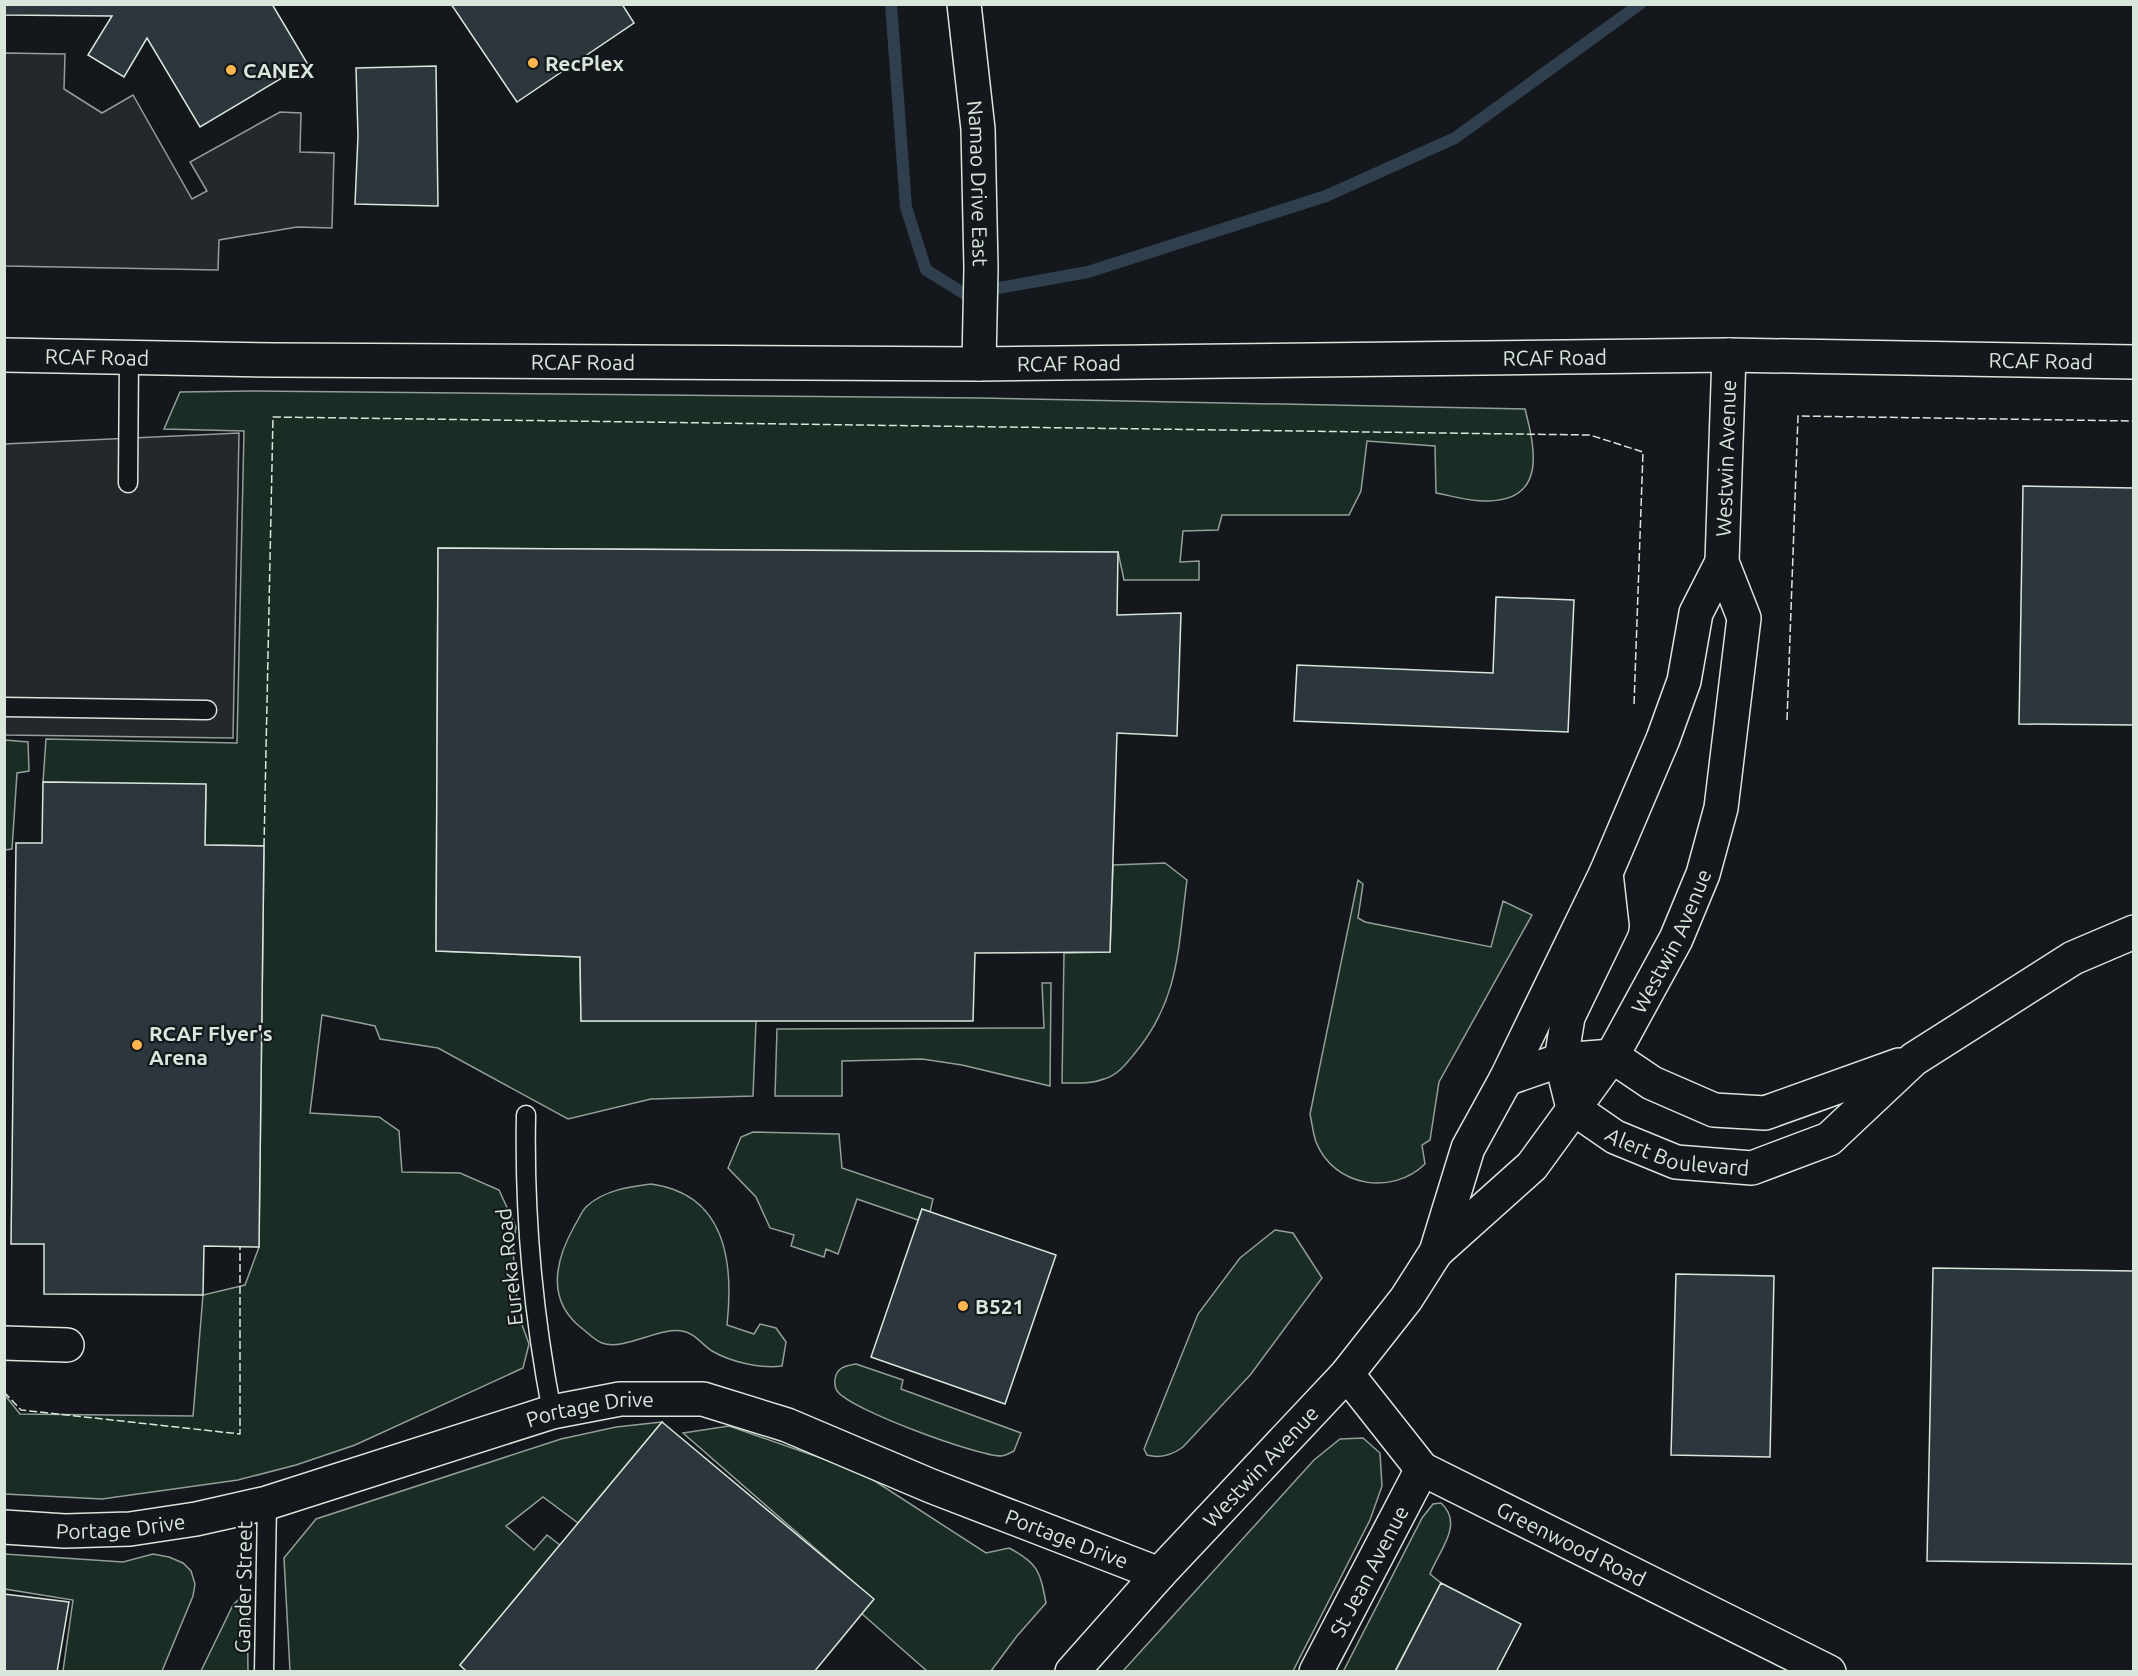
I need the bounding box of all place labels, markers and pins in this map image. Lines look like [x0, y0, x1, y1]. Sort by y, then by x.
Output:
place label: RecPlex [545, 51, 625, 75]
marker: RecPlex [526, 56, 540, 70]
place label: CANEX [243, 58, 314, 82]
marker: CANEX [224, 63, 238, 77]
place label: RCAF Flyer's Arena [149, 1021, 273, 1069]
marker: RCAF Flyer's Arena [130, 1038, 144, 1052]
place label: B521 [975, 1294, 1024, 1318]
marker: B521 [956, 1299, 970, 1313]

